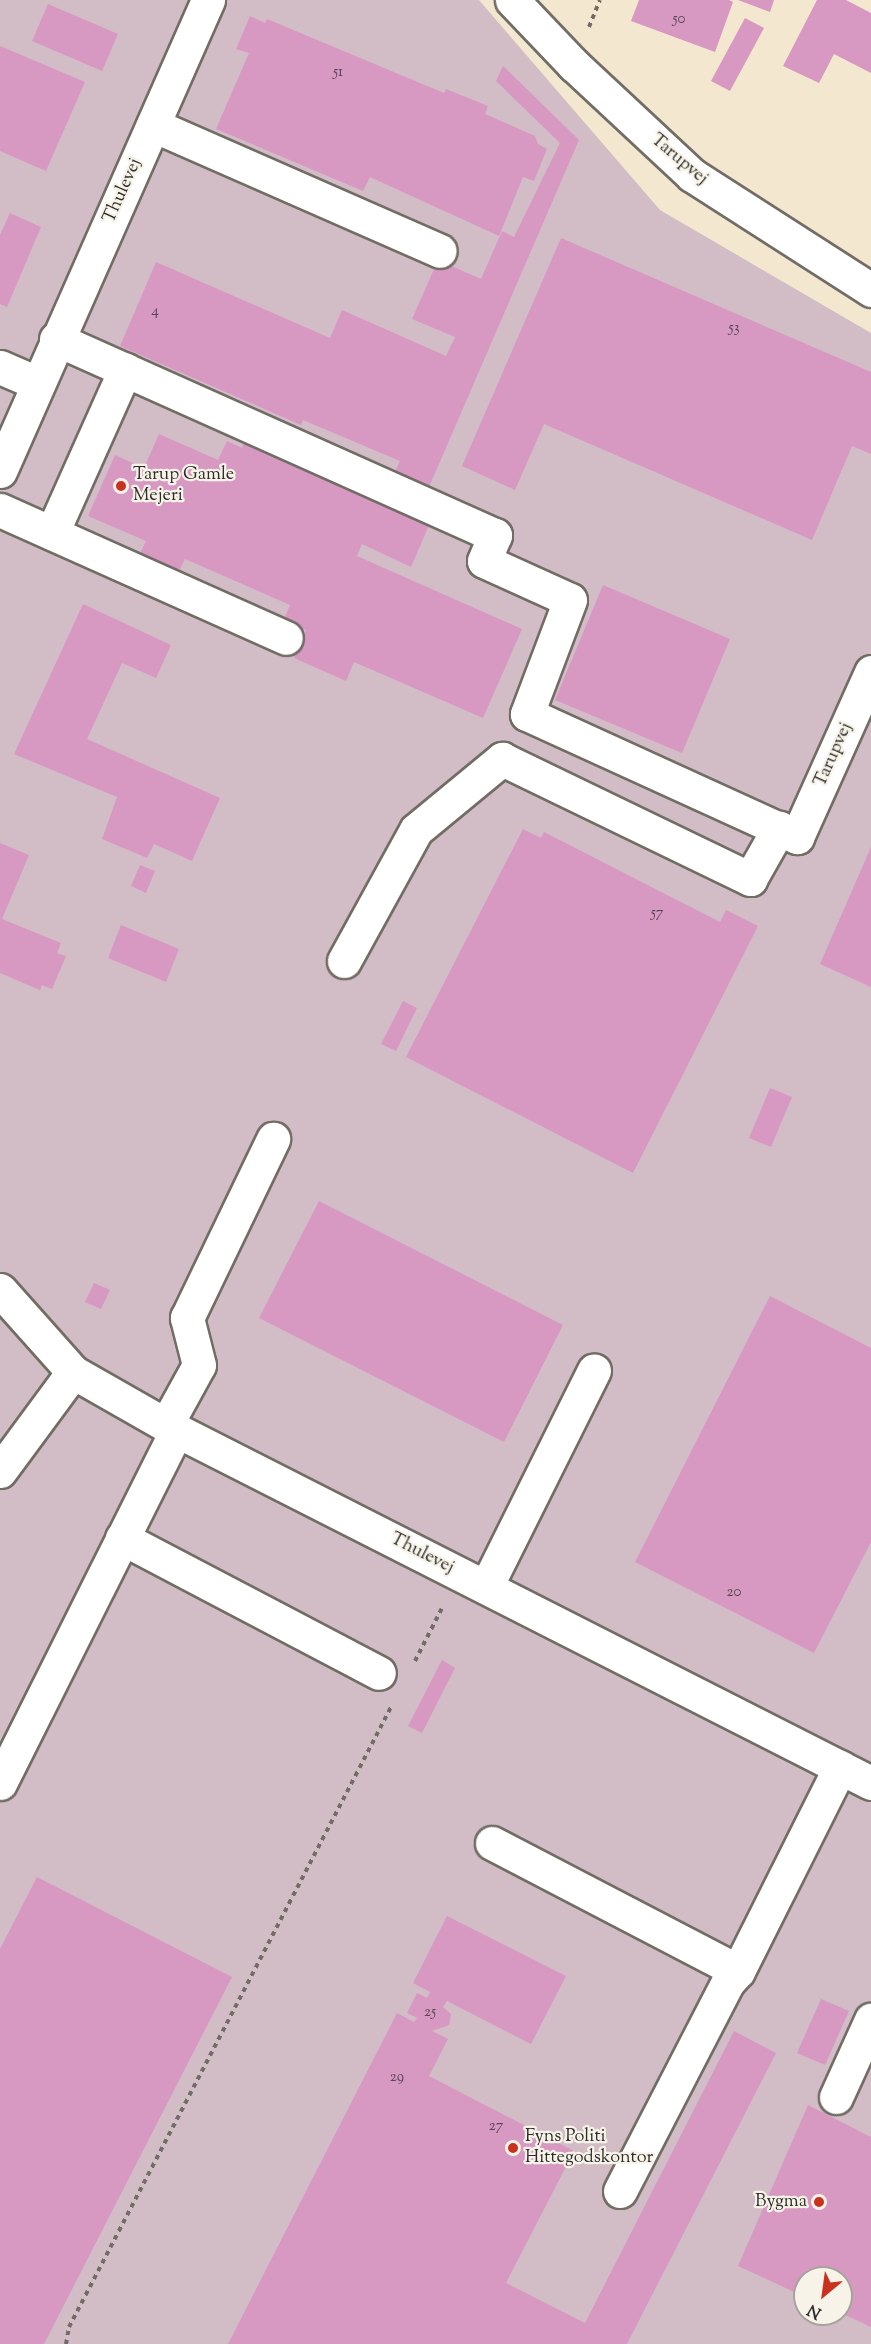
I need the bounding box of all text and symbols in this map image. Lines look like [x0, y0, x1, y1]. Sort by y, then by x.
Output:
house number: 50 [672, 11, 686, 29]
house number: 51 [333, 64, 343, 82]
street label: Tarupvej [646, 130, 712, 190]
street label: Thulevej [99, 155, 147, 227]
house number: 4 [151, 303, 159, 321]
house number: 53 [728, 320, 740, 338]
place label: Tarup Gamle Mejeri [133, 465, 234, 508]
marker: Tarup Gamle Mejeri [114, 479, 128, 493]
street label: Tarupvej [810, 720, 858, 790]
house number: 57 [651, 905, 663, 923]
street label: Thulevej [387, 1529, 457, 1579]
house number: 20 [727, 1584, 741, 1602]
house number: 25 [424, 2004, 436, 2022]
house number: 29 [390, 2069, 404, 2087]
house number: 27 [489, 2118, 503, 2136]
place label: Fyns Politi Hittegodskontor [525, 2127, 653, 2170]
marker: Fyns Politi Hittegodskontor [506, 2141, 520, 2155]
place label: Bygma [755, 2191, 807, 2213]
marker: Bygma [812, 2195, 826, 2209]
north arrow [793, 2266, 853, 2326]
text: N [804, 2297, 826, 2324]

